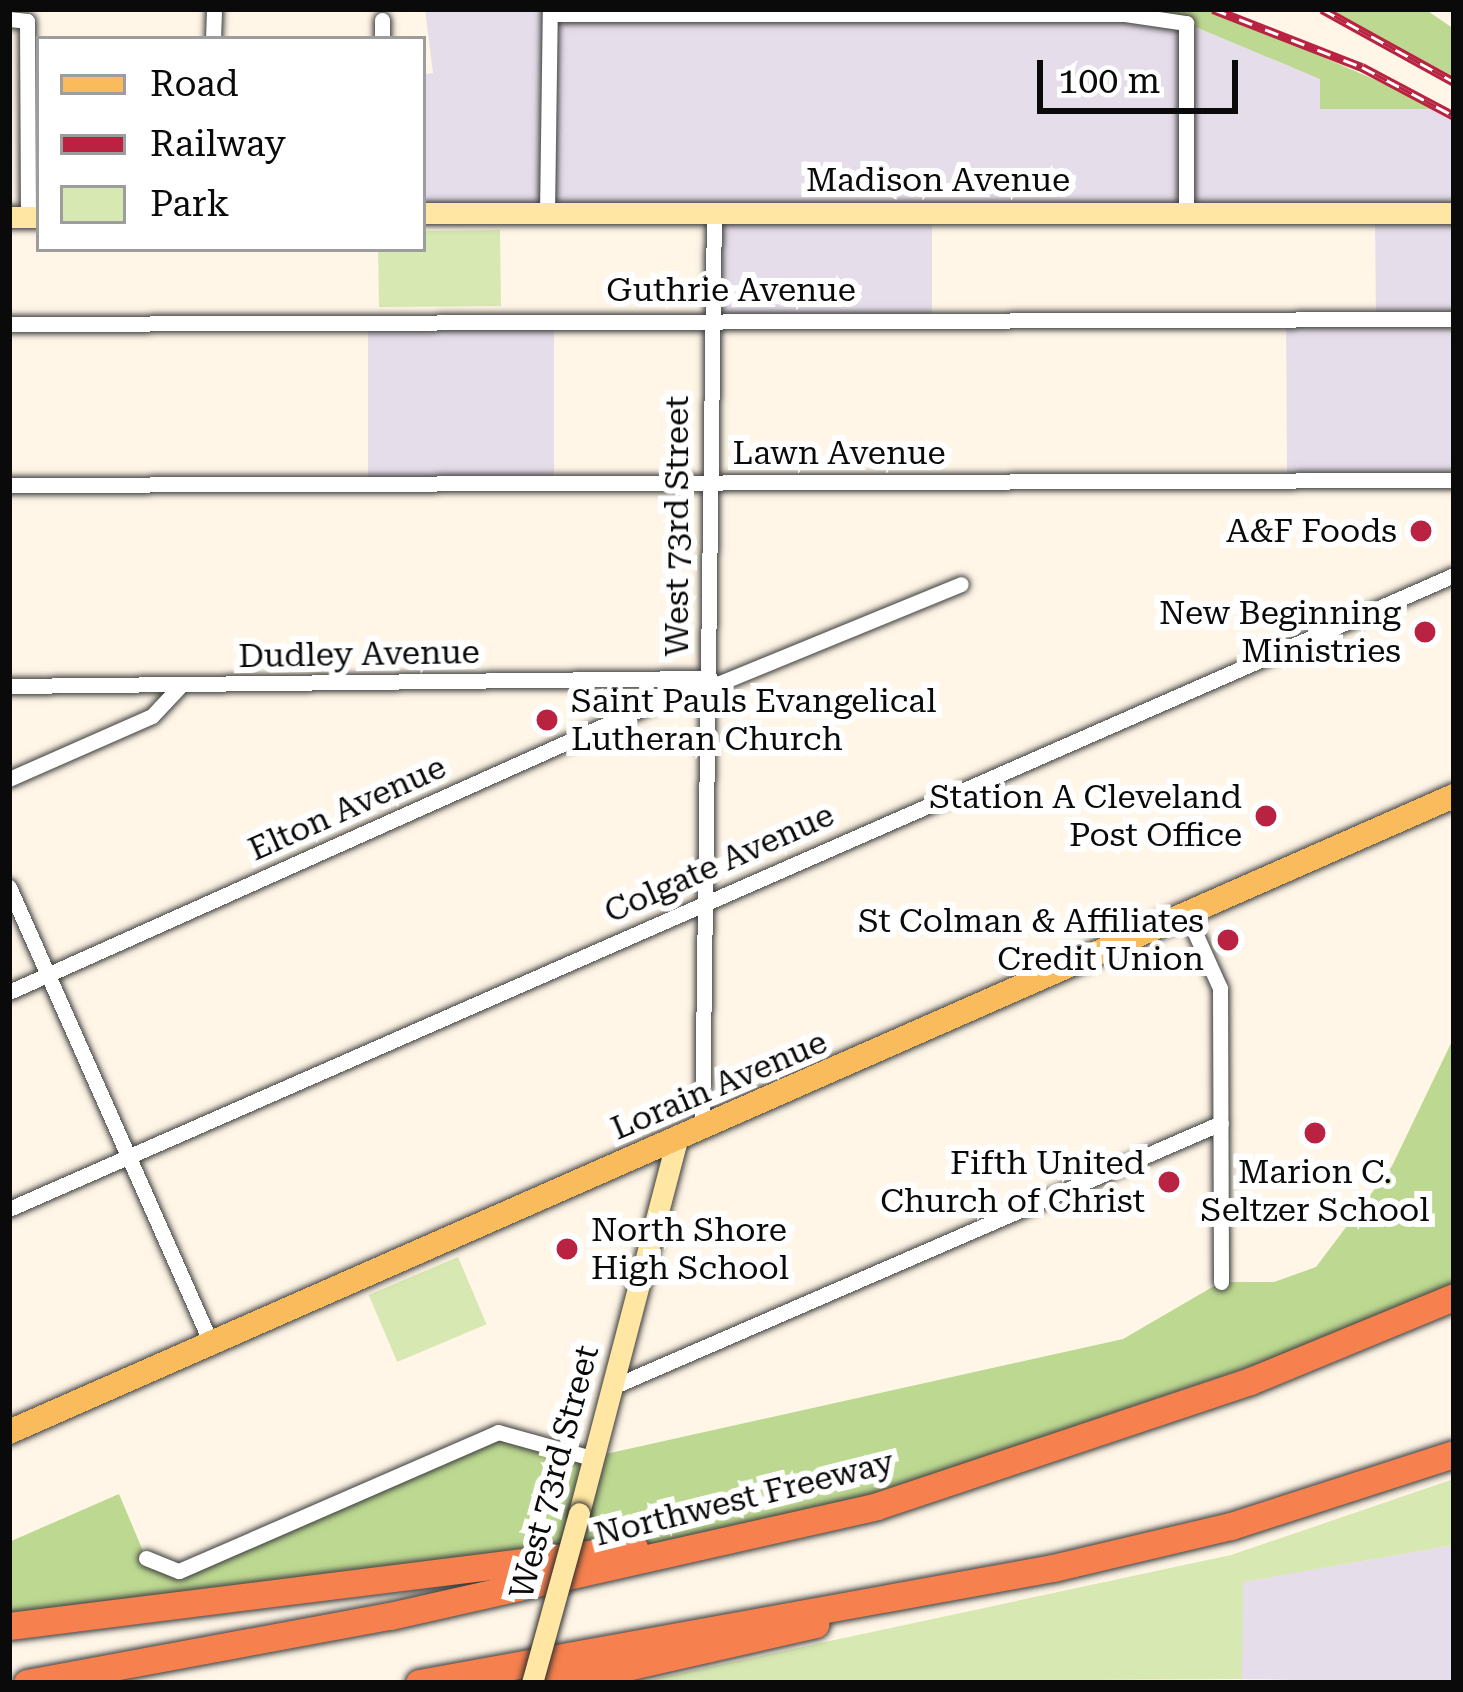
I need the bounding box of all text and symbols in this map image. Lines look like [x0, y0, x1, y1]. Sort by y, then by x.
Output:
legend [36, 36, 426, 252]
scale bar [1043, 36, 1244, 110]
text: 100 m [1058, 60, 1160, 102]
text: Road [150, 63, 238, 105]
text: Railway [150, 123, 286, 165]
street label: Madison Avenue [806, 160, 1070, 200]
text: Park [150, 183, 229, 225]
street label: Guthrie Avenue [606, 270, 856, 310]
street label: West 73rd Street [657, 396, 697, 656]
street label: Lawn Avenue [732, 433, 946, 473]
place label: A&F Foods [1226, 511, 1397, 551]
marker: A&F Foods [1408, 518, 1434, 544]
place label: New Beginning Ministries [1159, 593, 1401, 671]
marker: New Beginning Ministries [1412, 619, 1438, 645]
street label: Dudley Avenue [238, 632, 480, 676]
place label: Saint Pauls Evangelical Lutheran Church [571, 681, 936, 759]
marker: Saint Pauls Evangelical Lutheran Church [534, 707, 560, 733]
street label: Elton Avenue [242, 747, 452, 869]
place label: Station A Cleveland Post Office [929, 777, 1242, 855]
street label: Colgate Avenue [598, 795, 840, 931]
marker: Station A Cleveland Post Office [1253, 803, 1279, 829]
place label: St Colman & Affiliates Credit Union [858, 901, 1204, 979]
marker: St Colman & Affiliates Credit Union [1215, 927, 1241, 953]
street label: Lorain Avenue [605, 1022, 833, 1148]
marker: Marion C. Seltzer School [1302, 1120, 1328, 1146]
place label: Fifth United Church of Christ [880, 1143, 1145, 1221]
place label: Marion C. Seltzer School [1201, 1152, 1429, 1230]
marker: Fifth United Church of Christ [1156, 1169, 1182, 1195]
place label: North Shore High School [591, 1210, 789, 1288]
marker: North Shore High School [554, 1236, 580, 1262]
street label: West 73rd Street [501, 1341, 607, 1603]
street label: Northwest Freeway [590, 1442, 898, 1554]

